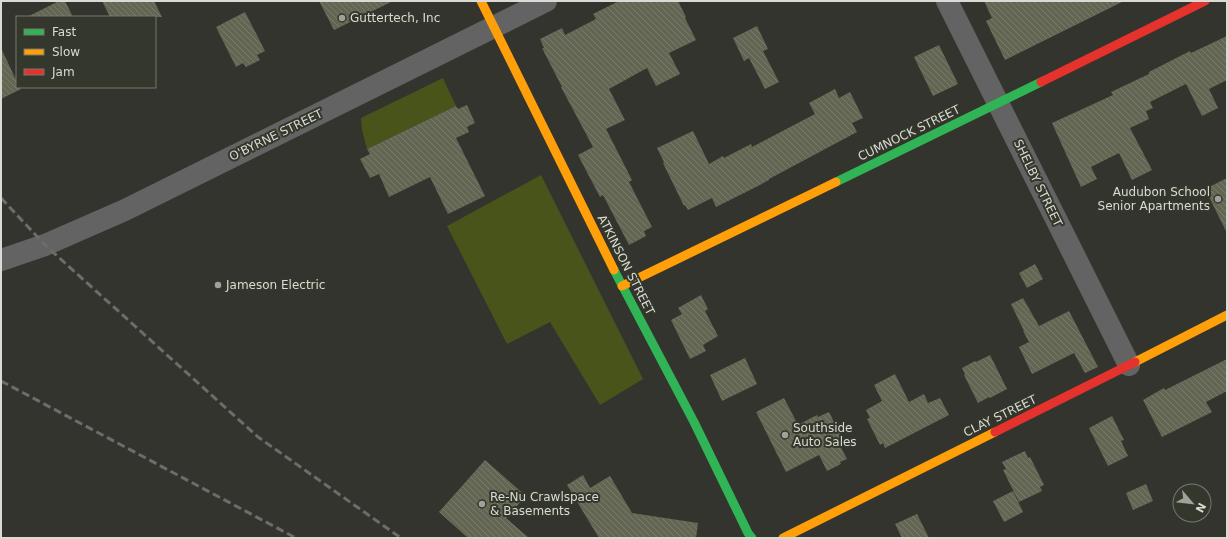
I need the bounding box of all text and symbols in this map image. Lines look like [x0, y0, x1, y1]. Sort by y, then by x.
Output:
place label: Guttertech, Inc [350, 11, 440, 25]
marker: Guttertech, Inc [337, 13, 347, 23]
legend [16, 16, 156, 88]
text: Fast [52, 25, 76, 39]
text: Slow [52, 45, 80, 59]
text: Jam [51, 65, 75, 79]
street label: CUMNOCK STREET [856, 102, 963, 164]
street label: O'BYRNE STREET [227, 106, 326, 164]
street label: SHELBY STREET [1011, 137, 1065, 230]
place label: Audubon School Senior Apartments [1098, 185, 1210, 213]
marker: Audubon School Senior Apartments [1213, 194, 1223, 204]
street label: ATKINSON STREET [595, 213, 658, 318]
place label: Jameson Electric [225, 278, 325, 292]
marker: Jameson Electric [213, 280, 223, 290]
street label: CLAY STREET [961, 392, 1039, 440]
place label: Southside Auto Sales [793, 421, 857, 449]
marker: Southside Auto Sales [780, 430, 790, 440]
north arrow [1172, 483, 1212, 523]
place label: Re-Nu Crawlspace & Basements [490, 490, 599, 518]
marker: Re-Nu Crawlspace & Basements [477, 499, 487, 509]
text: N [1192, 500, 1208, 515]

